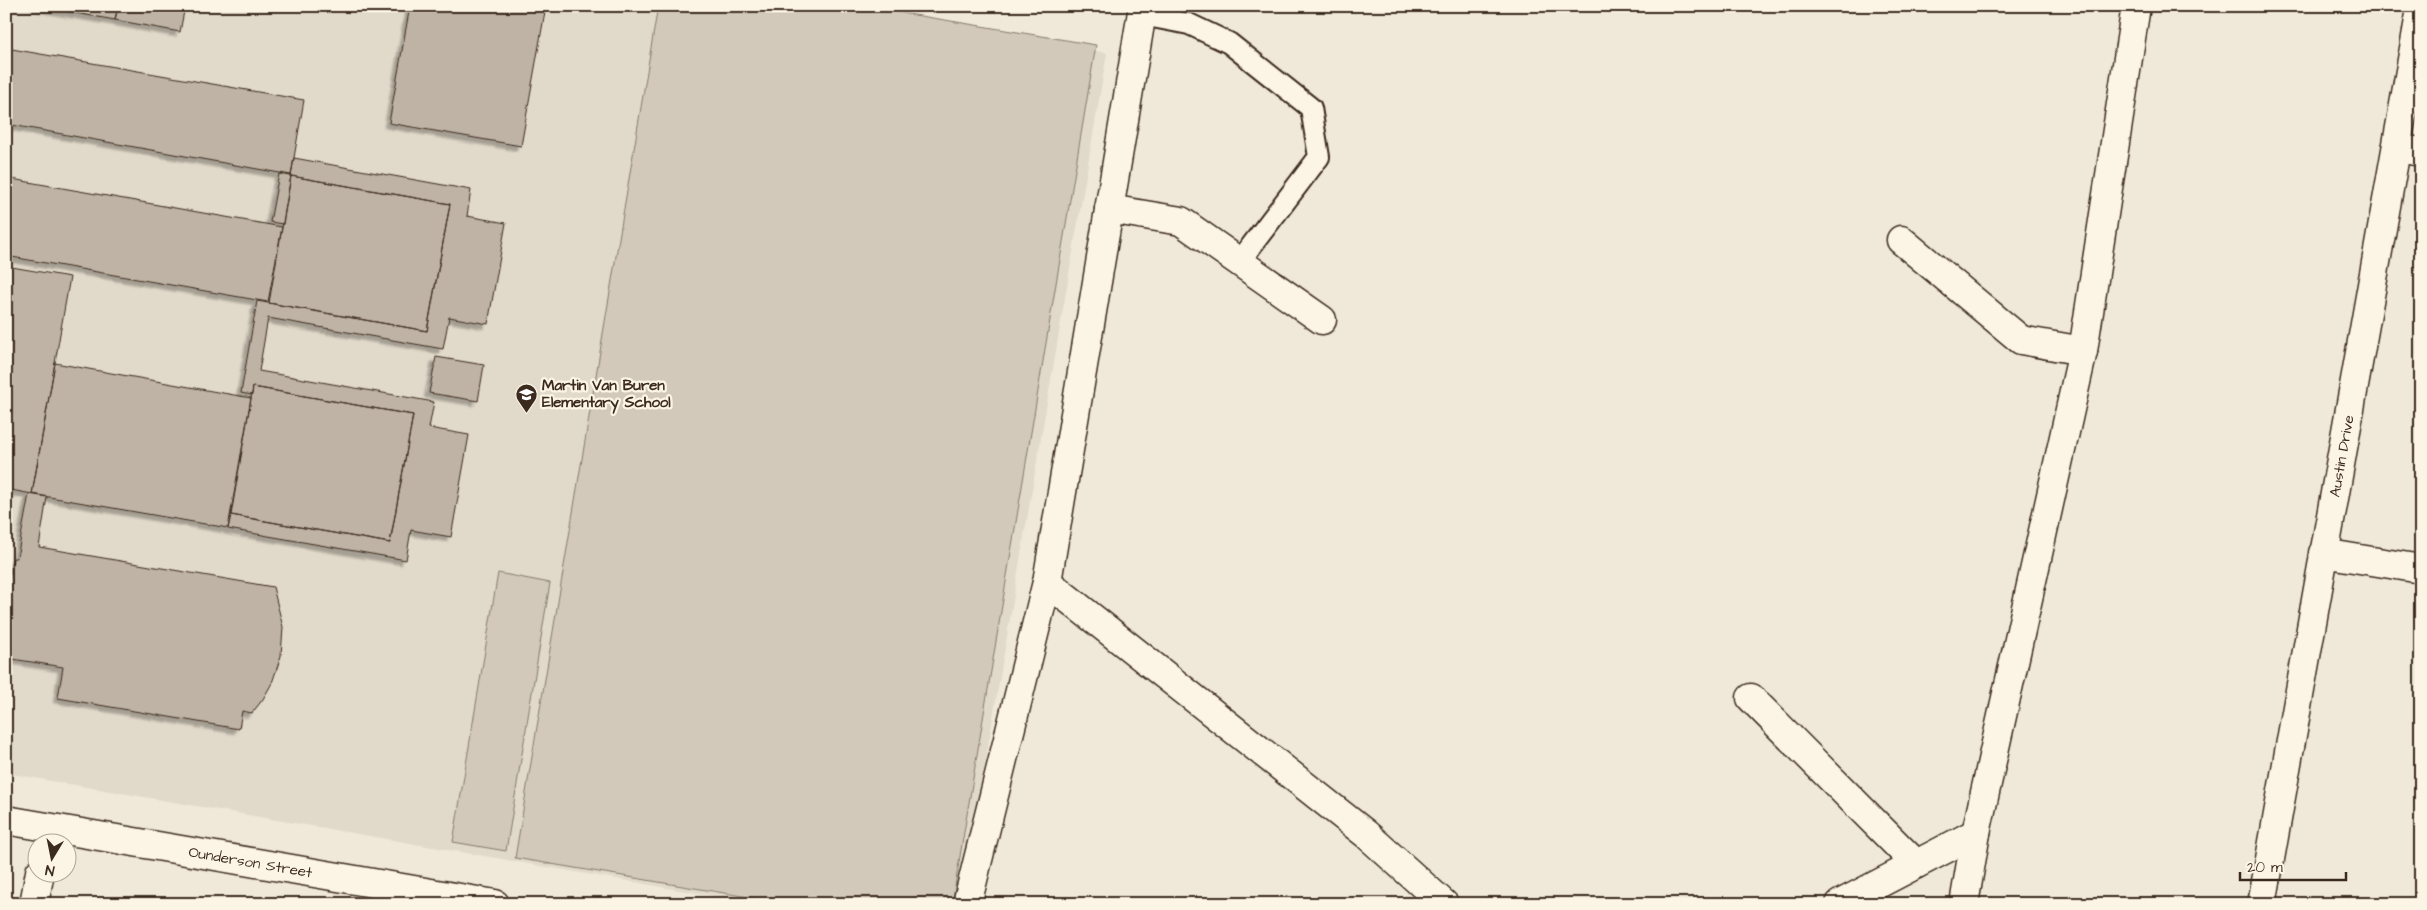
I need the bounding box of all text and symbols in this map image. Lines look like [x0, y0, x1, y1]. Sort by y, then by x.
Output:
place label: Martin Van Buren Elementary School [542, 375, 671, 414]
school or university icon: Martin Van Buren Elementary School [514, 382, 538, 413]
street label: Austin Drive [2324, 413, 2359, 499]
north arrow [28, 832, 78, 882]
street label: Ounderson Street [187, 841, 314, 883]
scale bar [2240, 850, 2346, 882]
text: 20 m [2247, 857, 2283, 878]
text: N [44, 859, 56, 880]

